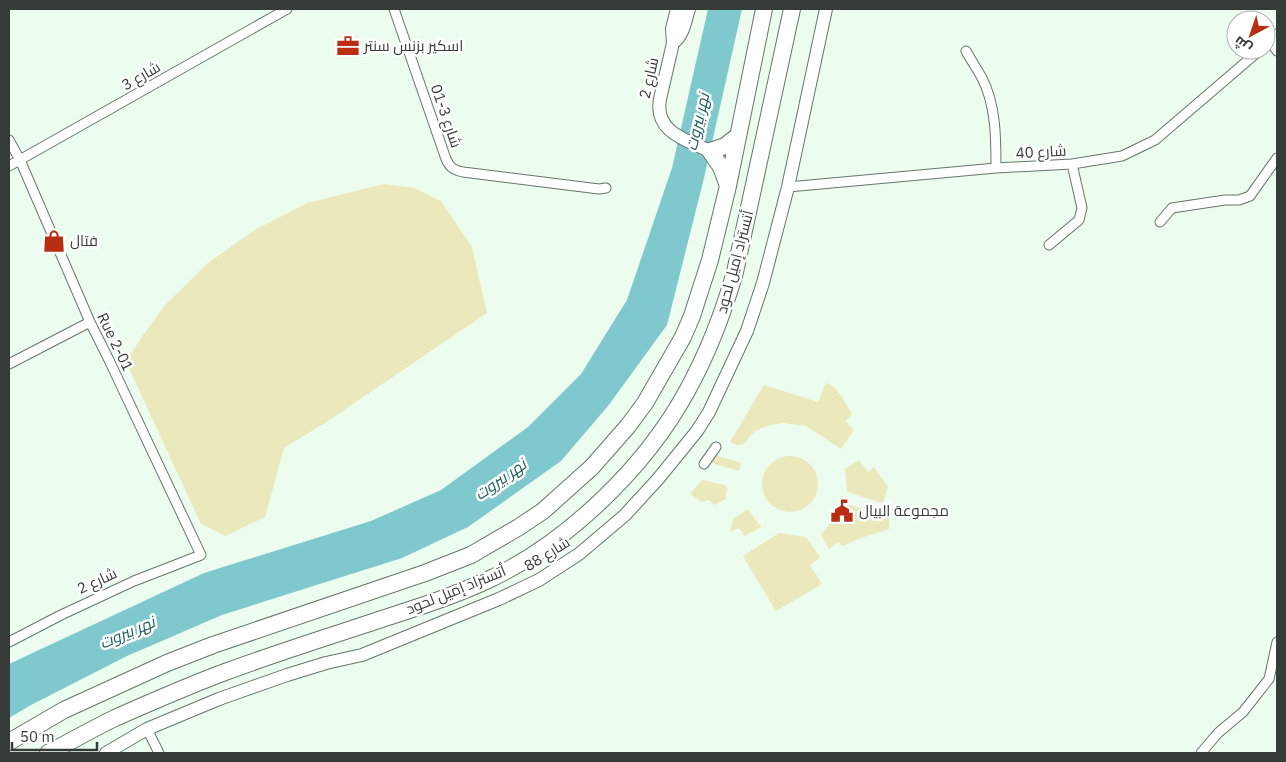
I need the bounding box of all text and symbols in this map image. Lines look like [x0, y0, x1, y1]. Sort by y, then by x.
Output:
north arrow [1226, 10, 1276, 60]
text: ش [1230, 32, 1255, 58]
office icon: اسكير بزنس سنتر [335, 33, 361, 59]
place label: اسكير بزنس سنتر [363, 36, 463, 56]
street label: شارع 2 [635, 55, 664, 101]
street label: شارع 3 [118, 57, 165, 96]
street label: شارع 3-01 [425, 82, 466, 151]
water label: نهر بيروت [681, 90, 714, 153]
street label: شارع 40 [1015, 141, 1067, 164]
street label: أتستراد إميل لحود [712, 208, 758, 316]
shop icon: فتال [41, 228, 67, 254]
place label: فتال [70, 231, 98, 250]
street label: Rue 2-01 [93, 309, 138, 374]
water label: نهر بيروت [470, 453, 531, 504]
public building icon: مجموعة البيال [829, 498, 855, 524]
place label: مجموعة البيال [859, 501, 949, 520]
street label: شارع 88 [520, 532, 574, 577]
street label: أتستراد إميل لحود [403, 561, 509, 619]
street label: شارع 2 [74, 563, 121, 600]
water label: نهر بيروت [96, 611, 159, 653]
scale bar [12, 720, 98, 752]
text: 50 m [20, 727, 55, 746]

